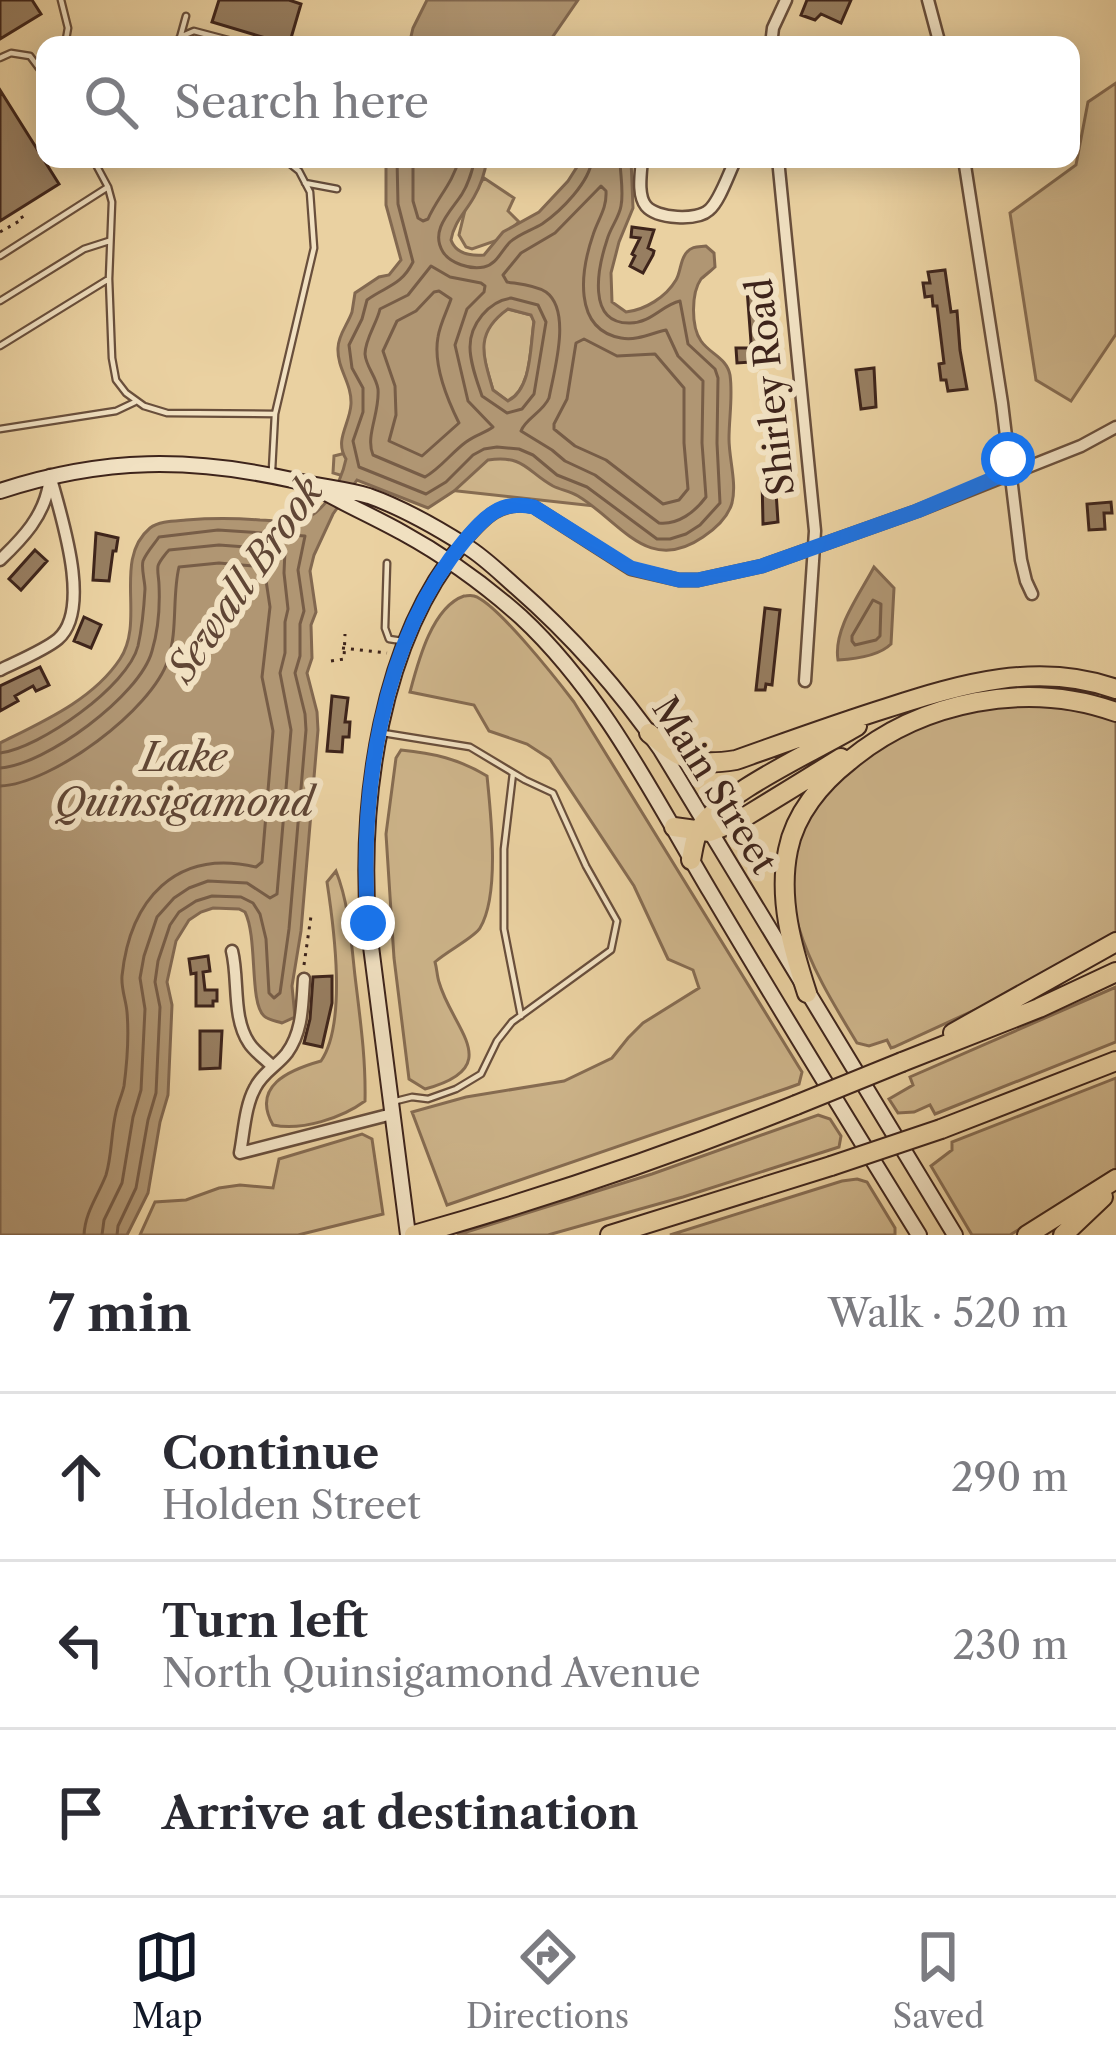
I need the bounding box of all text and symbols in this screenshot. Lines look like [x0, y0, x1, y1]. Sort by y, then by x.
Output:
search box [36, 36, 1080, 168]
icon: search [78, 69, 144, 135]
text: Search here [174, 74, 429, 130]
street label: Shirley Road [737, 276, 803, 498]
route start [981, 432, 1035, 486]
water label: Sewall Brook [156, 468, 333, 692]
street label: Main Street [643, 688, 787, 882]
water label: Lake Quinsigamond [54, 733, 318, 826]
route end [341, 896, 395, 950]
text: 7 min [48, 1282, 191, 1344]
text: Walk · 520 m [828, 1289, 1068, 1337]
text: Continue [162, 1425, 379, 1481]
icon: ahead [48, 1444, 114, 1510]
text: 290 m [951, 1453, 1068, 1501]
text: Holden Street [162, 1481, 421, 1529]
text: Turn left [162, 1593, 368, 1649]
icon: left [48, 1612, 114, 1678]
text: 230 m [953, 1621, 1068, 1669]
text: North Quinsigamond Avenue [162, 1649, 701, 1697]
icon: arrive [48, 1780, 114, 1846]
text: Arrive at destination [162, 1785, 639, 1841]
tab: Map [132, 1924, 203, 2037]
tab: Directions [466, 1924, 629, 2037]
tab: Saved [893, 1924, 984, 2037]

